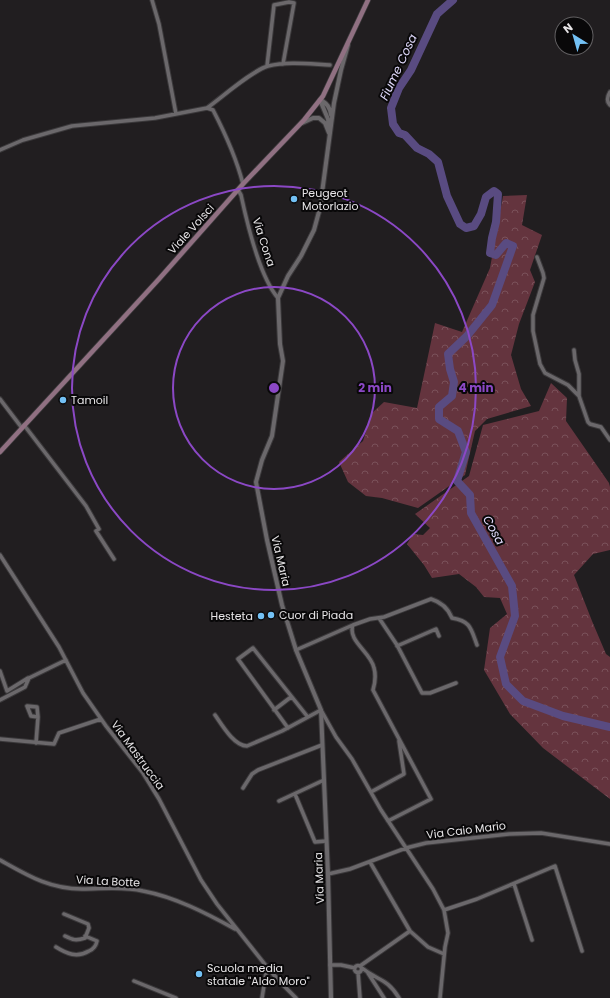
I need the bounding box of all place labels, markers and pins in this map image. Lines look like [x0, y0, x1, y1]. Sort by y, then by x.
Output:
place label: Peugeot Motorlazio [302, 185, 359, 214]
marker: Peugeot Motorlazio [289, 194, 299, 204]
centre of rings [267, 381, 281, 395]
place label: Tamoil [71, 392, 108, 408]
marker: Tamoil [58, 395, 68, 405]
place label: Cuor di Piada [279, 607, 353, 623]
place label: Hesteta [211, 608, 253, 624]
marker: Cuor di Piada [266, 610, 276, 620]
marker: Hesteta [256, 611, 266, 621]
place label: Scuola media statale "Aldo Moro" [207, 960, 310, 989]
marker: Scuola media statale "Aldo Moro" [194, 969, 204, 979]

